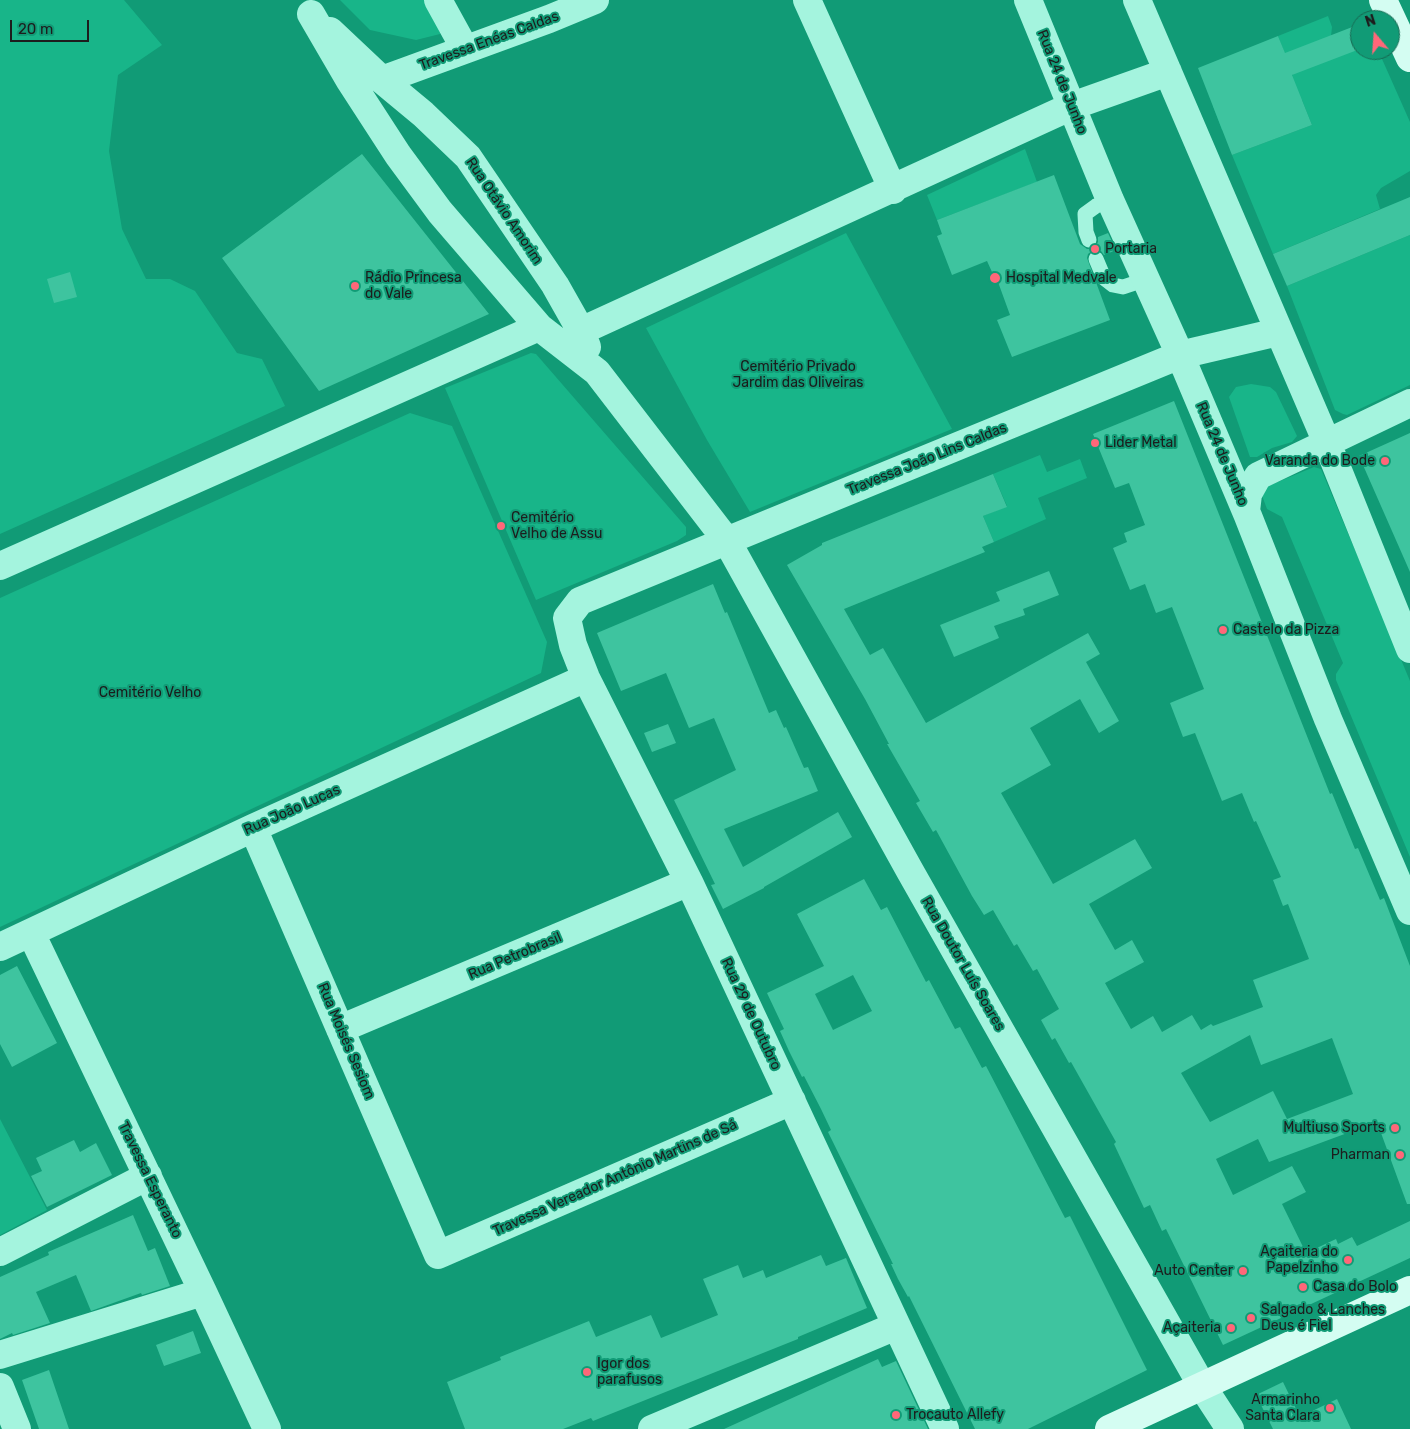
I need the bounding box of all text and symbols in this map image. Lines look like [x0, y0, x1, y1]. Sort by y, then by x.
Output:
street label: Travessa Enéas Caldas [417, 8, 561, 74]
scale bar [12, 10, 91, 42]
north arrow [1350, 10, 1400, 60]
text: N [1363, 12, 1378, 31]
text: 20 m [18, 20, 53, 38]
street label: Rua 24 de Junho [1033, 27, 1091, 137]
street label: Rua Otávio Amorim [462, 155, 546, 267]
place label: Portaria [1105, 241, 1157, 257]
marker: Portaria [1089, 243, 1101, 255]
place label: Rádio Princesa do Vale [365, 270, 462, 302]
place label: Hospital Medvale [1006, 270, 1117, 286]
marker: Hospital Medvale [988, 271, 1002, 285]
marker: Rádio Princesa do Vale [349, 280, 361, 292]
park label: Cemitério Privado Jardim das Oliveiras [732, 359, 864, 392]
street label: Rua 24 de Junho [1193, 400, 1251, 508]
street label: Travessa João Lins Caldas [845, 419, 1009, 499]
place label: Lider Metal [1105, 435, 1177, 451]
marker: Lider Metal [1089, 437, 1101, 449]
place label: Varanda do Bode [1265, 453, 1375, 469]
marker: Varanda do Bode [1379, 455, 1391, 467]
place label: Cemitério Velho de Assu [511, 510, 602, 542]
marker: Cemitério Velho de Assu [495, 520, 507, 532]
place label: Castelo da Pizza [1233, 622, 1339, 638]
marker: Castelo da Pizza [1217, 624, 1229, 636]
park label: Cemitério Velho [99, 685, 201, 701]
street label: Rua João Lucas [241, 781, 343, 839]
street label: Rua Doutor Luís Soares [918, 894, 1008, 1034]
street label: Rua Petrobrasil [466, 929, 564, 983]
street label: Rua 29 de Outubro [718, 955, 784, 1073]
street label: Rua Moisés Sesiom [314, 980, 378, 1102]
street label: Travessa Vereador Antônio Martins de Sá [490, 1116, 740, 1240]
street label: Travessa Esperanto [115, 1119, 185, 1241]
place label: Multiuso Sports [1283, 1120, 1385, 1136]
marker: Multiuso Sports [1389, 1122, 1401, 1134]
place label: Pharman [1331, 1147, 1390, 1163]
marker: Pharman [1394, 1149, 1406, 1161]
place label: Açaiteria do Papelzinho [1260, 1244, 1338, 1276]
marker: Açaiteria do Papelzinho [1342, 1254, 1354, 1266]
place label: Auto Center [1154, 1263, 1233, 1279]
marker: Auto Center [1237, 1265, 1249, 1277]
place label: Casa do Bolo [1313, 1279, 1397, 1295]
marker: Casa do Bolo [1297, 1281, 1309, 1293]
place label: Salgado & Lanches Deus é Fiel [1261, 1302, 1385, 1334]
marker: Salgado & Lanches Deus é Fiel [1245, 1312, 1257, 1324]
place label: Açaiteria [1163, 1320, 1221, 1336]
marker: Açaiteria [1225, 1322, 1237, 1334]
place label: Igor dos parafusos [597, 1356, 662, 1388]
marker: Igor dos parafusos [581, 1366, 593, 1378]
place label: Armarinho Santa Clara [1245, 1392, 1320, 1424]
marker: Armarinho Santa Clara [1324, 1402, 1336, 1414]
place label: Trocauto Allefy [906, 1407, 1004, 1423]
marker: Trocauto Allefy [890, 1409, 902, 1421]

